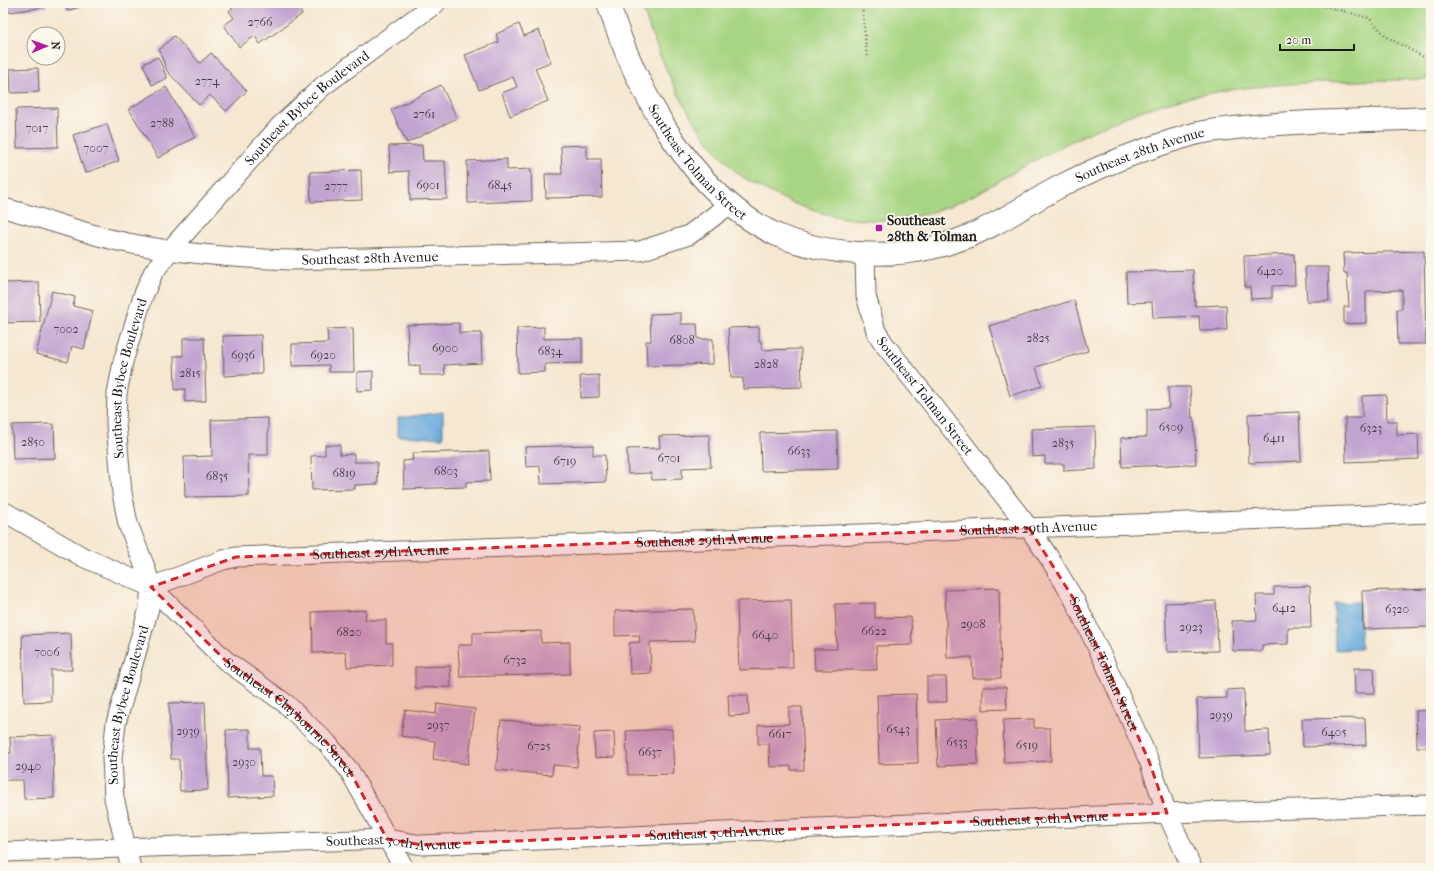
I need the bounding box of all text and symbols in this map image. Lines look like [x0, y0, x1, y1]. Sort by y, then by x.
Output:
house number: 2766 [248, 15, 273, 29]
north arrow [26, 26, 66, 66]
scale bar [1280, 26, 1354, 52]
text: 20 m [1286, 33, 1311, 47]
text: N [49, 41, 62, 51]
street label: Southeast Bybee Boulevard [241, 46, 373, 169]
house number: 2774 [195, 74, 220, 88]
street label: Southeast Tolman Street [645, 101, 751, 224]
house number: 2761 [413, 107, 435, 121]
house number: 2788 [150, 116, 174, 130]
house number: 7017 [26, 121, 48, 135]
street label: Southeast 28th Avenue [1072, 123, 1206, 186]
house number: 7007 [84, 141, 109, 155]
house number: 6901 [416, 178, 440, 192]
house number: 6845 [488, 178, 512, 192]
house number: 2777 [324, 179, 348, 193]
place label: Southeast 28th & Tolman [887, 212, 978, 245]
marker: Southeast 28th & Tolman [874, 223, 884, 233]
street label: Southeast 28th Avenue [301, 248, 439, 268]
house number: 6420 [1257, 264, 1283, 278]
street label: Southeast Bybee Boulevard [108, 296, 150, 459]
house number: 7002 [53, 322, 79, 336]
house number: 2825 [1026, 331, 1050, 345]
house number: 6808 [669, 333, 695, 347]
street label: Southeast Tolman Street [873, 334, 977, 459]
house number: 6900 [432, 341, 458, 355]
house number: 6834 [538, 344, 563, 358]
house number: 6936 [231, 348, 256, 362]
house number: 6920 [310, 348, 336, 362]
house number: 2828 [754, 357, 778, 371]
house number: 2815 [179, 366, 201, 380]
house number: 6509 [1159, 420, 1183, 434]
house number: 6323 [1360, 421, 1382, 435]
house number: 6411 [1263, 431, 1285, 445]
house number: 2850 [21, 435, 45, 449]
house number: 2835 [1052, 436, 1074, 450]
house number: 6633 [788, 444, 810, 458]
house number: 6701 [658, 451, 681, 465]
house number: 6719 [554, 454, 576, 468]
house number: 6803 [434, 464, 458, 478]
house number: 6819 [332, 466, 356, 480]
house number: 6835 [206, 469, 228, 483]
street label: Southeast 29th Avenue [960, 517, 1098, 539]
street label: Southeast 29th Avenue [636, 529, 774, 551]
street label: Southeast 29th Avenue [312, 541, 450, 563]
street label: Southeast Tolman Street [1066, 593, 1143, 734]
house number: 6412 [1272, 601, 1296, 615]
house number: 6320 [1385, 602, 1409, 616]
house number: 2908 [960, 617, 986, 631]
house number: 2923 [1179, 620, 1203, 634]
street label: Southeast Bybee Boulevard [104, 623, 152, 785]
house number: 6622 [861, 624, 887, 638]
house number: 6820 [336, 625, 362, 639]
house number: 6640 [752, 628, 778, 642]
house number: 7006 [34, 645, 60, 659]
house number: 6732 [503, 653, 527, 667]
street label: Southeast Claybourne Street [221, 654, 359, 780]
house number: 2939 [1209, 708, 1233, 722]
house number: 2937 [426, 718, 450, 732]
house number: 6543 [886, 722, 910, 736]
house number: 2939 [176, 724, 200, 738]
house number: 6405 [1321, 725, 1347, 739]
house number: 6617 [768, 727, 792, 741]
house number: 6533 [946, 735, 968, 749]
house number: 6519 [1016, 738, 1038, 752]
house number: 6725 [527, 739, 551, 753]
house number: 6637 [638, 745, 662, 759]
house number: 2930 [232, 755, 256, 769]
house number: 2940 [15, 759, 41, 773]
street label: Southeast 30th Avenue [972, 807, 1109, 830]
street label: Southeast 30th Avenue [649, 821, 785, 844]
street label: Southeast 30th Avenue [325, 830, 462, 854]

